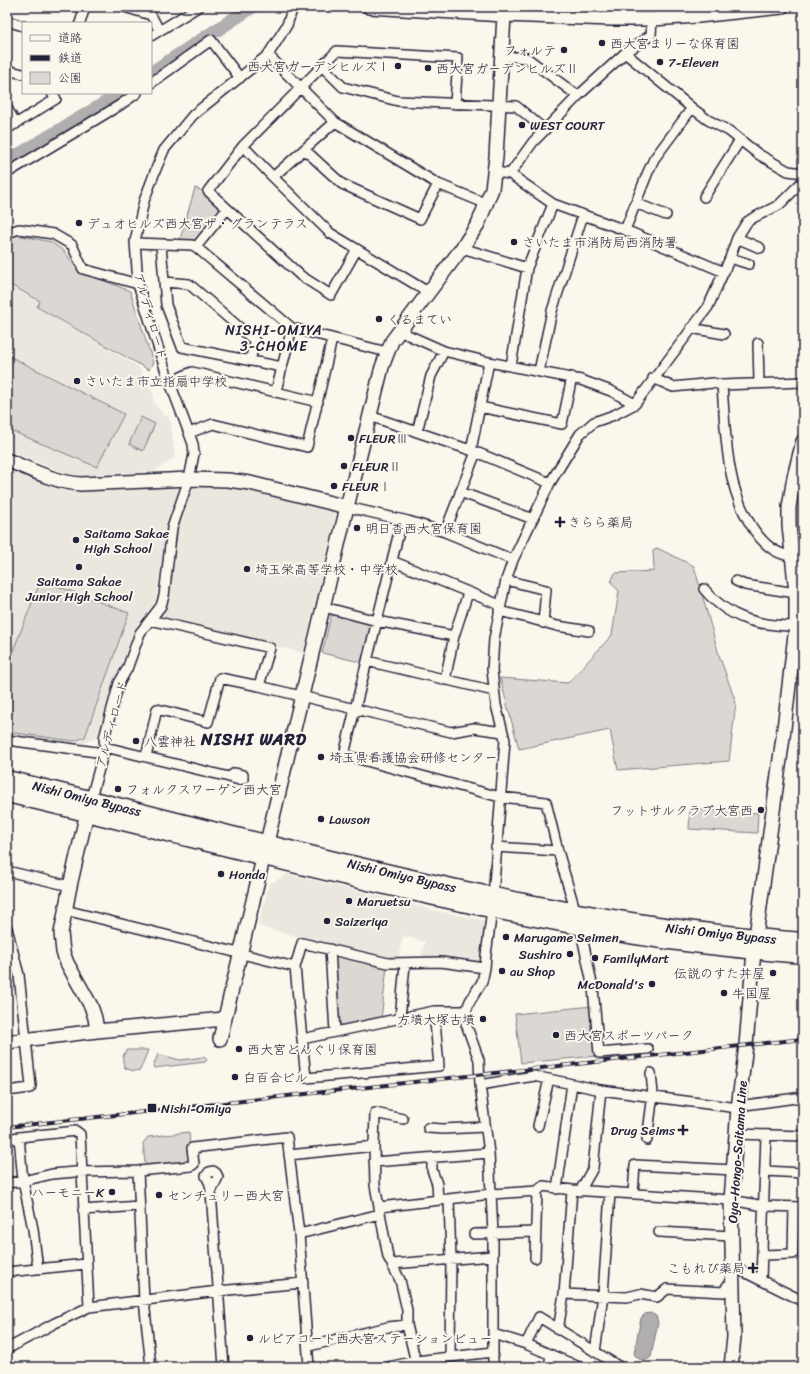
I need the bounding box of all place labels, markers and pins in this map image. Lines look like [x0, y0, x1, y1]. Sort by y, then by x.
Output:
place label: 西大宮まりーな保育園 [610, 32, 739, 55]
marker: 西大宮まりーな保育園 [597, 38, 607, 48]
place label: フォルテ [504, 39, 556, 62]
marker: フォルテ [559, 45, 569, 55]
place label: 7-Eleven [668, 51, 719, 74]
place label: 西大宮ガーデンヒルズⅠ [247, 55, 390, 78]
place label: 西大宮ガーデンヒルズⅡ [436, 57, 579, 80]
marker: 7-Eleven [655, 57, 665, 67]
marker: 西大宮ガーデンヒルズⅠ [393, 61, 403, 71]
marker: 西大宮ガーデンヒルズⅡ [423, 63, 433, 73]
place label: WEST COURT [530, 114, 606, 137]
marker: WEST COURT [517, 120, 527, 130]
place label: デュオヒルズ西大宮ザ・グランテラス [87, 212, 308, 235]
marker: デュオヒルズ西大宮ザ・グランテラス [74, 218, 84, 228]
place label: さいたま市消防局西消防署 [522, 231, 677, 254]
marker: さいたま市消防局西消防署 [509, 237, 519, 247]
place label: くるまてい [387, 308, 452, 331]
marker: くるまてい [374, 314, 384, 324]
place label: さいたま市立指扇中学校 [85, 370, 227, 393]
marker: さいたま市立指扇中学校 [72, 376, 82, 386]
place label: FLEURⅢ [359, 427, 409, 450]
marker: FLEURⅢ [346, 433, 356, 443]
place label: FLEURⅡ [352, 455, 402, 478]
marker: FLEURⅡ [339, 461, 349, 471]
place label: FLEURⅠ [342, 475, 392, 498]
marker: FLEURⅠ [329, 481, 339, 491]
place label: きらら薬局 [568, 511, 633, 534]
place label: 明日香西大宮保育園 [365, 517, 482, 540]
marker: きらら薬局 [555, 517, 565, 527]
place label: Saitama Sakae High School [84, 522, 169, 560]
marker: 明日香西大宮保育園 [352, 523, 362, 533]
marker: Saitama Sakae High School [71, 535, 81, 545]
place label: 埼玉栄高等学校・中学校 [255, 558, 398, 581]
marker: Saitama Sakae Junior High School [74, 562, 84, 572]
marker: 埼玉栄高等学校・中学校 [242, 564, 252, 574]
place label: Saitama Sakae Junior High School [25, 570, 133, 608]
place label: 八雲神社 [144, 730, 196, 753]
marker: 八雲神社 [131, 736, 141, 746]
place label: 埼玉県看護協会研修センター [329, 746, 497, 769]
marker: 埼玉県看護協会研修センター [316, 752, 326, 762]
place label: フォルクスワーゲン西大宮 [126, 778, 282, 801]
marker: フォルクスワーゲン西大宮 [113, 784, 123, 794]
place label: フットサルクラブ大宮西 [611, 799, 753, 822]
marker: フットサルクラブ大宮西 [756, 805, 766, 815]
place label: Lawson [329, 808, 370, 831]
marker: Lawson [316, 814, 326, 824]
place label: Honda [229, 863, 266, 886]
marker: Honda [216, 869, 226, 879]
place label: Maruetsu [357, 890, 411, 913]
marker: Maruetsu [344, 896, 354, 906]
place label: Saizeriya [335, 910, 388, 933]
marker: Saizeriya [322, 916, 332, 926]
place label: Marugame Seimen [514, 926, 619, 949]
marker: Marugame Seimen [501, 932, 511, 942]
place label: Sushiro [519, 943, 563, 966]
place label: FamilyMart [603, 947, 670, 970]
marker: Sushiro [565, 949, 575, 959]
marker: FamilyMart [590, 953, 600, 963]
place label: au Shop [510, 960, 555, 983]
place label: 伝説のすた丼屋 [674, 962, 765, 985]
marker: au Shop [497, 966, 507, 976]
marker: 伝説のすた丼屋 [768, 968, 778, 978]
place label: McDonald's [578, 973, 644, 996]
marker: McDonald's [647, 979, 657, 989]
place label: 牛国屋 [732, 982, 771, 1005]
marker: 牛国屋 [719, 988, 729, 998]
place label: 方墳大塚古墳 [397, 1008, 475, 1031]
marker: 方墳大塚古墳 [478, 1014, 488, 1024]
place label: 西大宮スポーツパーク [564, 1024, 693, 1047]
marker: 西大宮スポーツパーク [551, 1030, 561, 1040]
place label: 西大宮どんぐり保育園 [247, 1038, 377, 1061]
marker: 西大宮どんぐり保育園 [234, 1044, 244, 1054]
place label: 白百合ビル [243, 1066, 308, 1089]
marker: 白百合ビル [230, 1072, 240, 1082]
place label: Nishi-Omiya [161, 1097, 232, 1120]
marker: Nishi-Omiya [146, 1102, 158, 1114]
place label: Drug Seims [611, 1119, 676, 1142]
marker: Drug Seims [678, 1125, 688, 1135]
place label: ハーモニーK [31, 1181, 105, 1204]
place label: センチュリー西大宮 [167, 1184, 284, 1207]
marker: ハーモニーK [107, 1187, 117, 1197]
marker: センチュリー西大宮 [154, 1190, 164, 1200]
place label: こもれび薬局 [667, 1257, 745, 1280]
marker: こもれび薬局 [748, 1263, 758, 1273]
place label: ルピアコート西大宮ステーションビュー [258, 1327, 493, 1350]
marker: ルピアコート西大宮ステーションビュー [245, 1333, 255, 1343]

